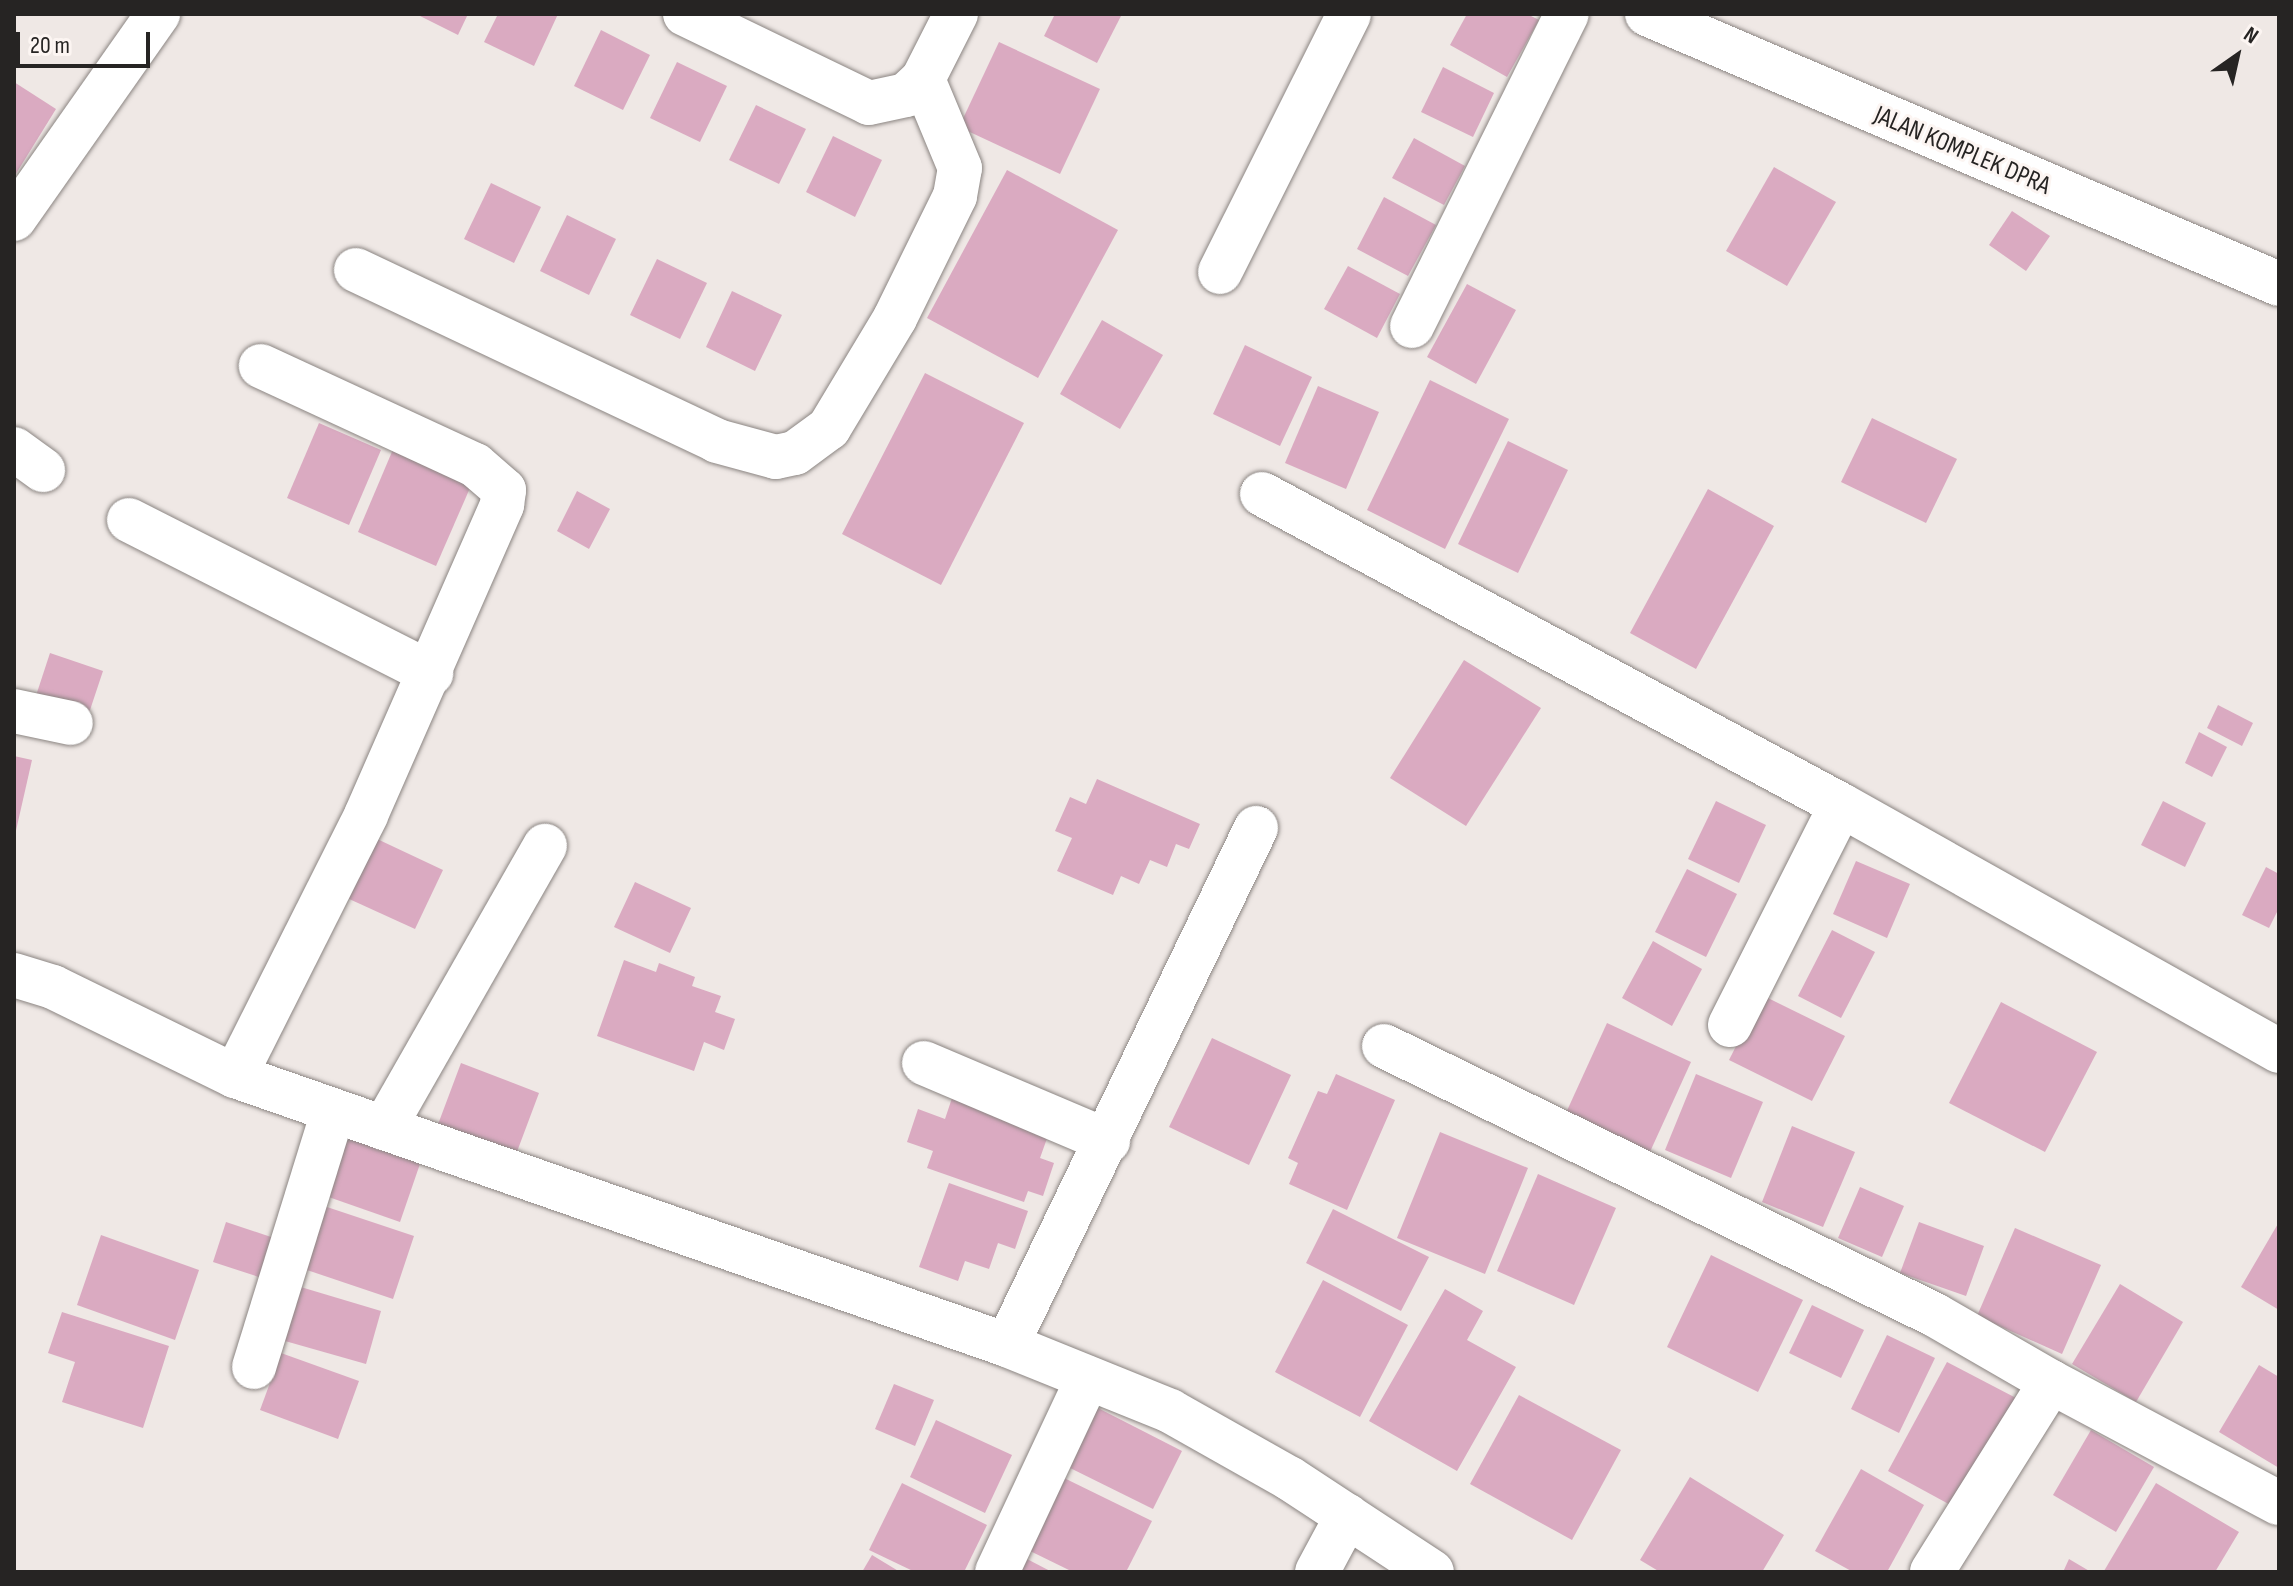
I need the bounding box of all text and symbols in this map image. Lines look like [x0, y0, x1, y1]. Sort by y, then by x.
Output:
scale bar [20, 16, 154, 66]
north arrow [2197, 16, 2277, 96]
text: N [2238, 21, 2263, 50]
text: 20 m [30, 31, 70, 60]
street label: JALAN KOMPLEK DPRA [1869, 100, 2055, 202]

